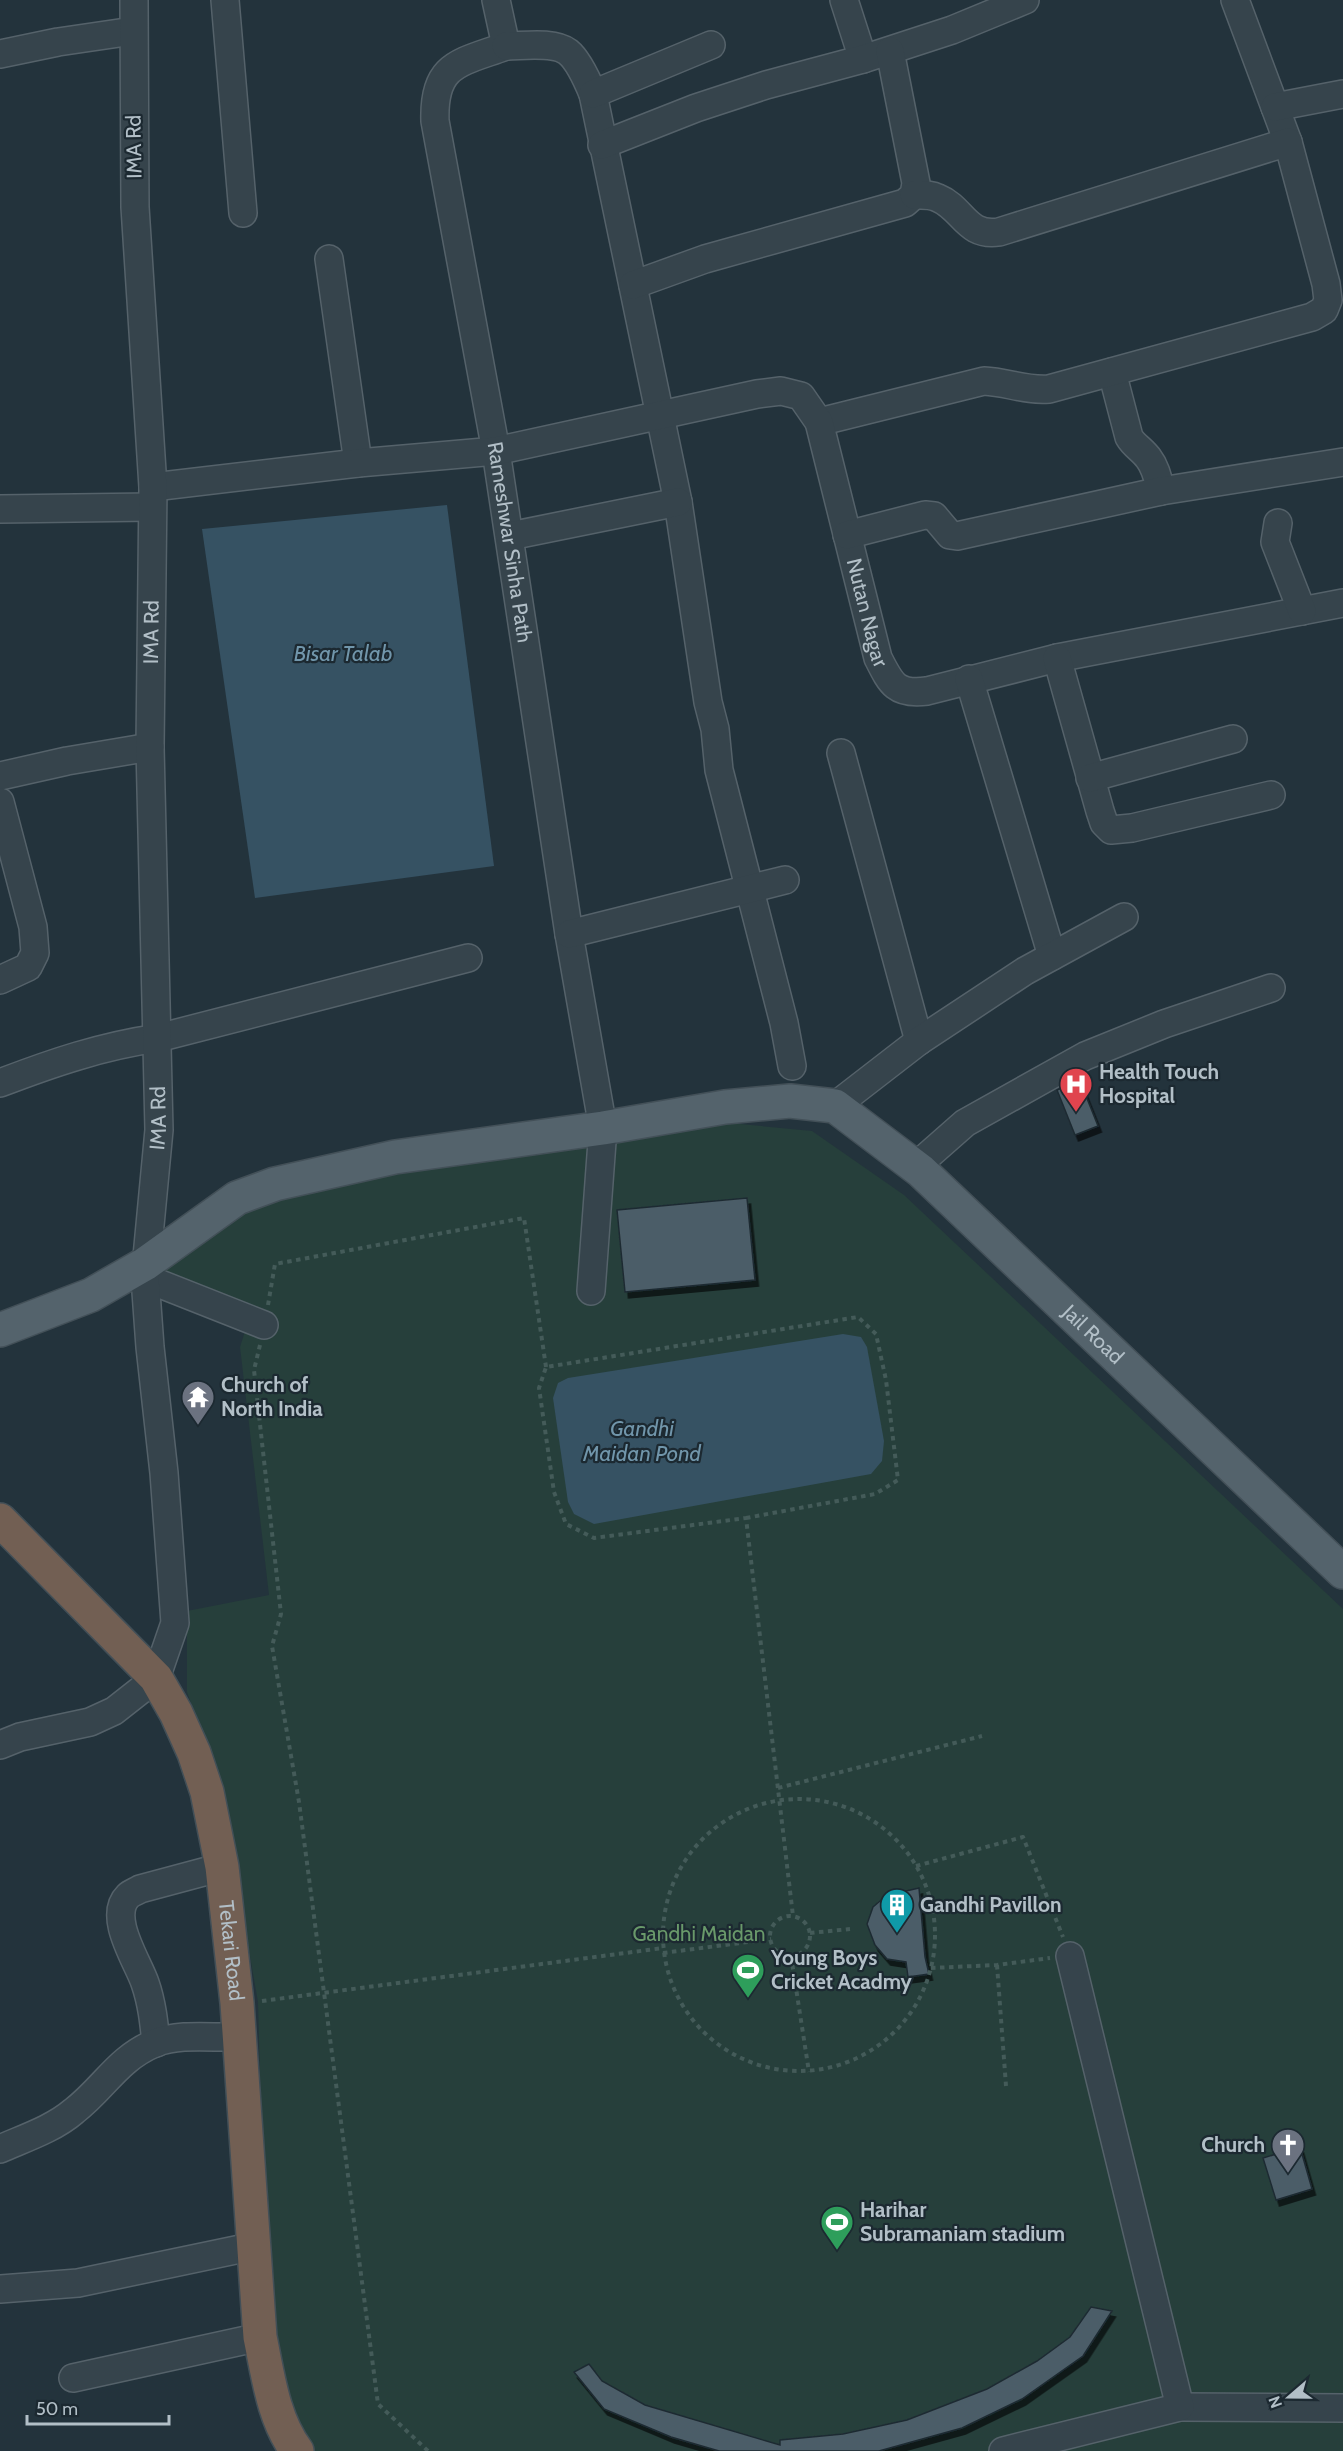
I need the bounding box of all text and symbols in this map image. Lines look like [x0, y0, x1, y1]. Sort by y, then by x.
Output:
street label: IMA Rd [120, 115, 147, 179]
street label: Rameshwar Sinha Path [483, 440, 538, 644]
street label: Nutan Nagar [842, 556, 894, 672]
street label: IMA Rd [138, 600, 164, 664]
water label: Bisar Talab [294, 640, 392, 667]
place label: Health Touch Hospital [1099, 1059, 1219, 1108]
hospital icon: Health Touch Hospital [1058, 1066, 1094, 1113]
street label: IMA Rd [144, 1086, 171, 1151]
street label: Jail Road [1057, 1299, 1129, 1369]
place label: Church of North India [221, 1372, 323, 1421]
temple icon: Church of North India [180, 1379, 216, 1426]
water label: Gandhi Maidan Pond [582, 1415, 701, 1467]
building icon: Gandhi Pavillon [879, 1887, 915, 1934]
place label: Gandhi Pavillon [920, 1892, 1062, 1917]
street label: Tekari Road [214, 1899, 250, 2002]
park label: Gandhi Maidan [632, 1921, 766, 1946]
place label: Young Boys Cricket Acadmy [770, 1945, 913, 1994]
sports icon: Young Boys Cricket Acadmy [730, 1952, 766, 1999]
church icon: Church [1270, 2127, 1306, 2174]
place label: Church [1201, 2132, 1265, 2157]
place label: Harihar Subramaniam stadium [860, 2197, 1065, 2246]
sports icon: Harihar Subramaniam stadium [819, 2204, 855, 2251]
north arrow [1259, 2367, 1319, 2427]
scale bar [27, 2388, 170, 2426]
text: N [1265, 2393, 1286, 2411]
text: 50 m [36, 2398, 78, 2420]

